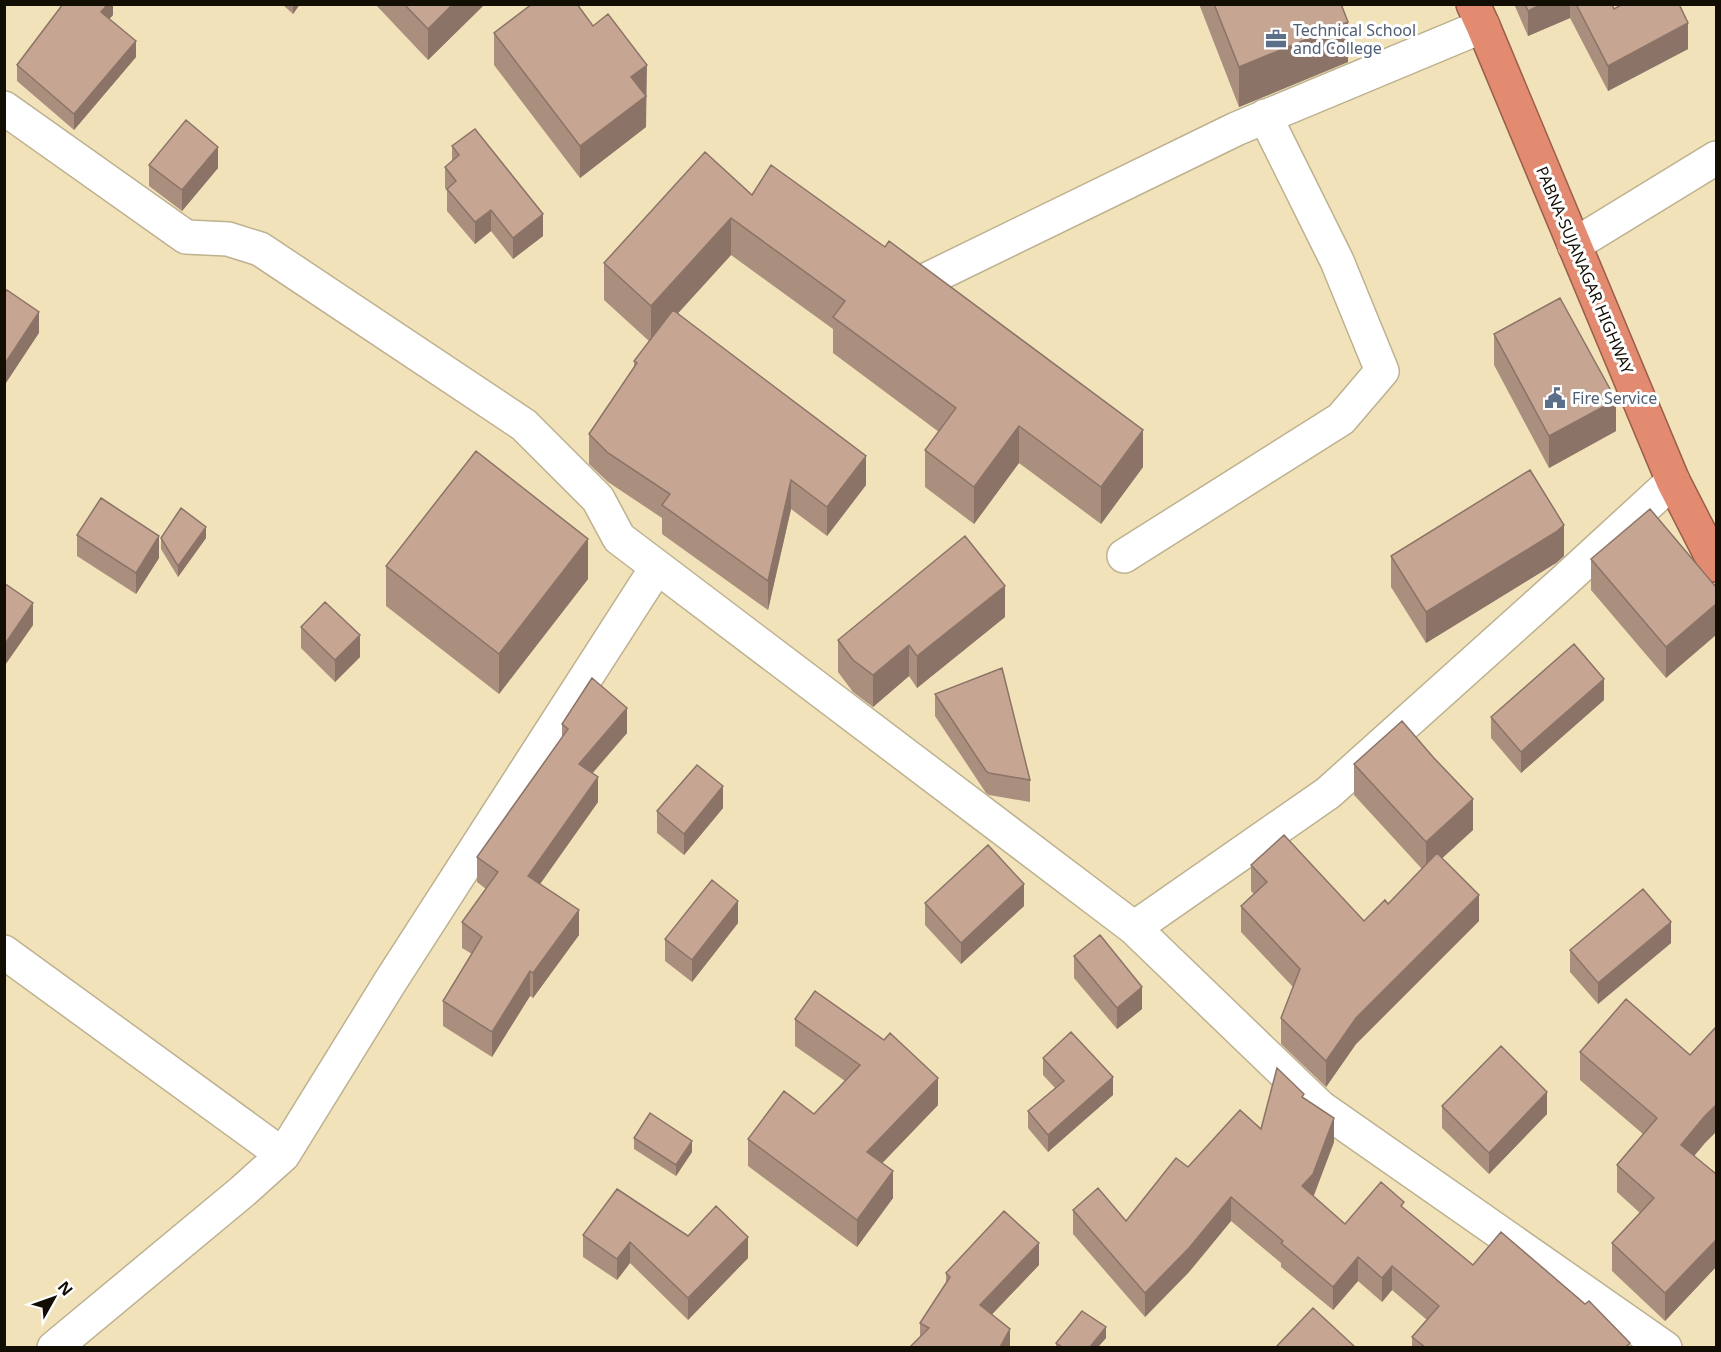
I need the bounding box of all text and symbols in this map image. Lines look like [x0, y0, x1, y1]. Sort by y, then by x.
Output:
place label: Technical School and College [1293, 19, 1416, 59]
office icon: Technical School and College [1264, 27, 1288, 51]
street label: PABNA-SUJANAGAR HIGHWAY [1531, 163, 1639, 378]
public building icon: Fire Service [1543, 386, 1567, 410]
place label: Fire Service [1572, 387, 1657, 409]
north arrow [24, 1268, 84, 1328]
text: N [53, 1276, 78, 1300]

